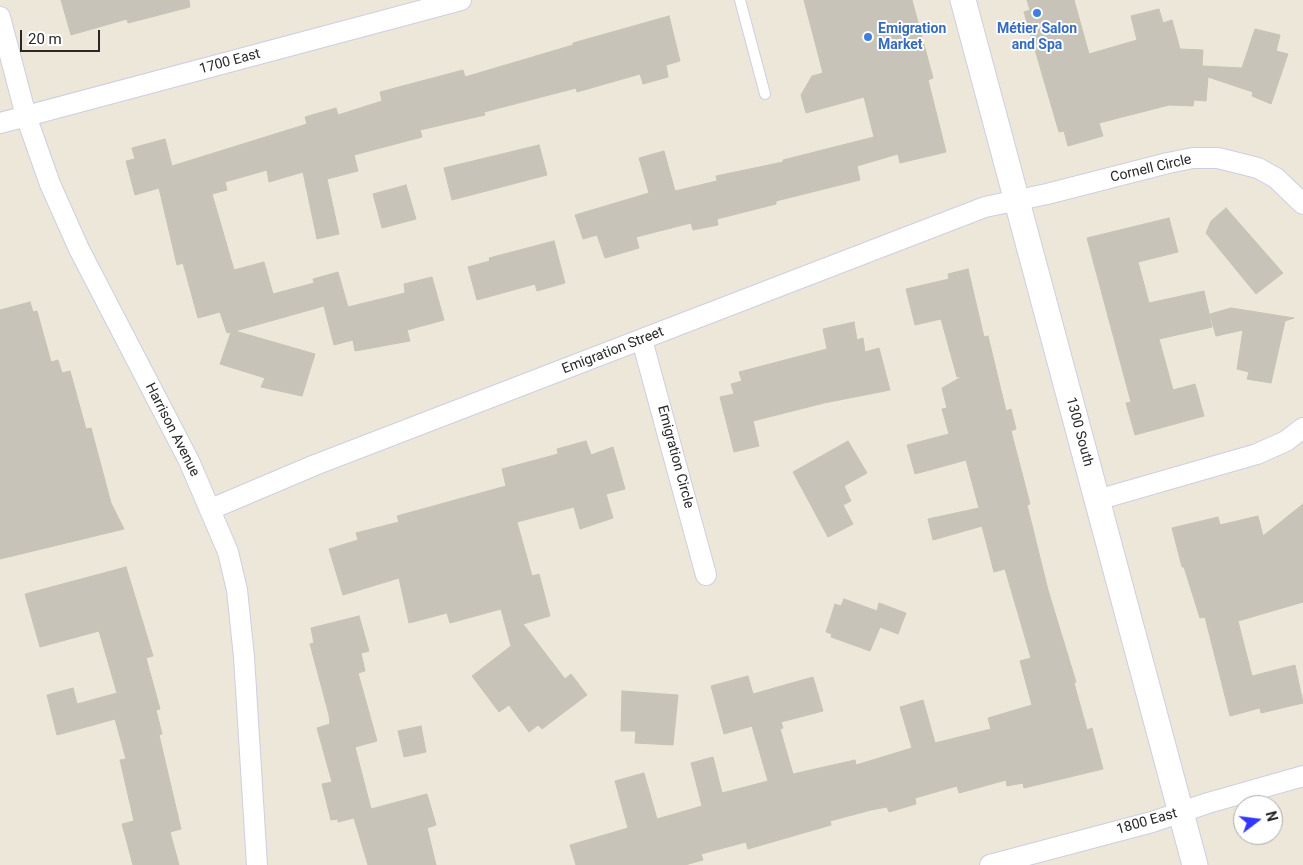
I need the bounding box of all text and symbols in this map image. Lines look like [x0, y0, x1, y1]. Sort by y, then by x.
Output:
marker: Métier Salon and Spa [1031, 7, 1043, 19]
scale bar [22, 20, 102, 52]
place label: Emigration Market [878, 21, 946, 54]
place label: Métier Salon and Spa [997, 21, 1077, 54]
text: 20 m [28, 30, 62, 48]
marker: Emigration Market [862, 31, 874, 43]
street label: 1700 East [198, 46, 262, 78]
street label: Cornell Circle [1109, 152, 1193, 186]
street label: Emigration Street [560, 324, 666, 378]
street label: Harrison Avenue [141, 380, 203, 480]
street label: 1300 South [1062, 395, 1096, 469]
street label: Emigration Circle [653, 404, 697, 510]
north arrow [1233, 795, 1283, 845]
street label: 1800 East [1115, 805, 1179, 839]
text: N [1263, 810, 1281, 823]

